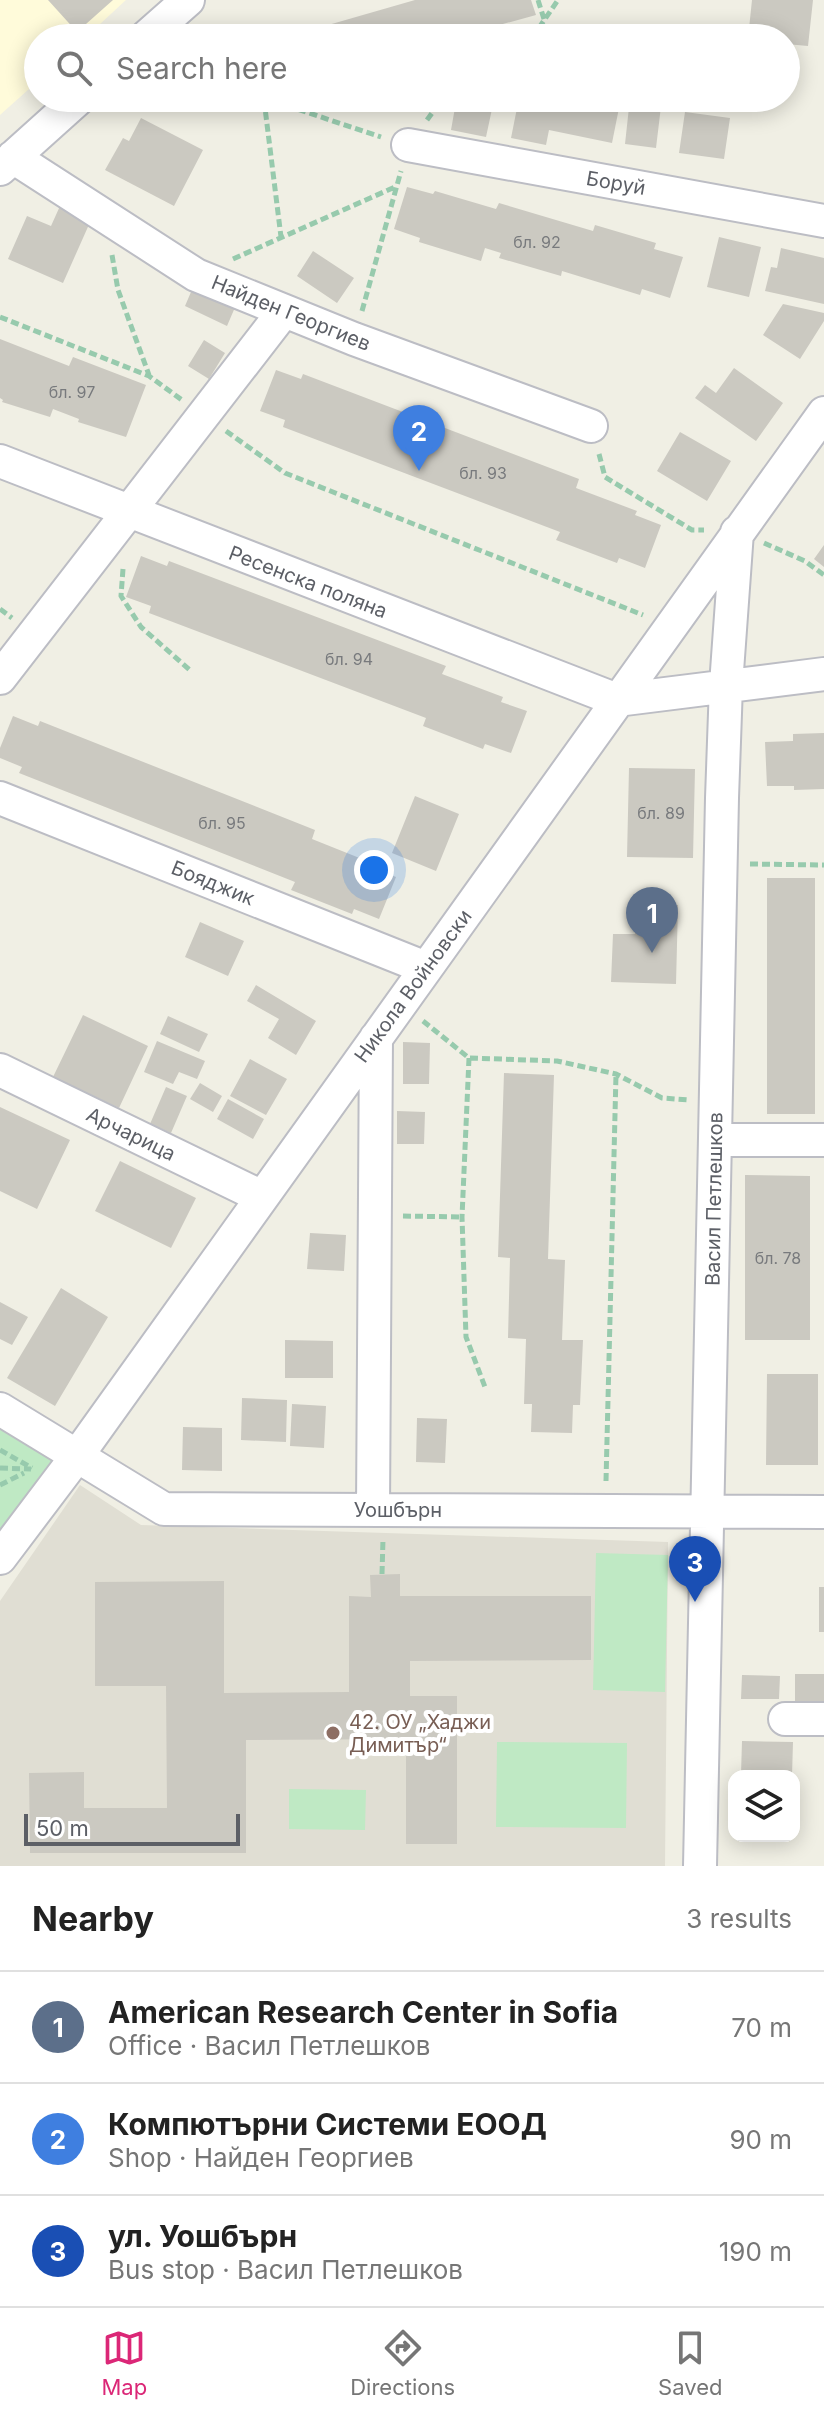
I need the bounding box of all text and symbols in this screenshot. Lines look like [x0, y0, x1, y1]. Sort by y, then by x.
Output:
search box [24, 24, 800, 112]
icon: search [52, 46, 96, 90]
text: Search here [116, 50, 288, 86]
street label: Боруй [584, 166, 648, 200]
house number: бл. 92 [513, 232, 561, 252]
street label: Найден Георгиев [208, 270, 374, 356]
house number: бл. 97 [49, 382, 95, 402]
pin: 2 [393, 405, 445, 471]
house number: бл. 93 [459, 463, 507, 483]
street label: Ресенска поляна [225, 541, 391, 623]
house number: бл. 94 [325, 649, 373, 669]
house number: бл. 89 [637, 803, 685, 823]
house number: бл. 95 [198, 813, 246, 833]
your location [354, 850, 394, 890]
street label: Бояджик [168, 855, 258, 911]
pin: 1 [626, 887, 678, 953]
street label: Никола Войновски [349, 905, 477, 1067]
street label: Арчарица [82, 1102, 180, 1166]
street label: Васил Петлешков [700, 1112, 728, 1286]
house number: бл. 78 [755, 1248, 801, 1268]
street label: Уошбърн [354, 1498, 442, 1522]
pin: 3 [669, 1536, 721, 1602]
place label: 42. ОУ „Хаджи Димитър“ [349, 1710, 491, 1757]
marker: 42. ОУ „Хаджи Димитър“ [324, 1724, 342, 1742]
map controls [728, 1770, 800, 1842]
button: layers [728, 1770, 800, 1842]
scale bar [24, 1810, 240, 1846]
text: 50 m [36, 1815, 89, 1841]
text: Nearby [32, 1898, 154, 1939]
text: 3 results [686, 1903, 792, 1934]
text: American Research Center in Sofia [108, 1994, 618, 2030]
text: 1 [52, 2012, 64, 2043]
text: 70 m [731, 2012, 792, 2043]
text: Office · Васил Петлешков [108, 2030, 431, 2061]
text: Компютърни Системи ЕООД [108, 2106, 547, 2142]
text: 2 [50, 2124, 66, 2155]
text: 90 m [729, 2124, 792, 2155]
text: Shop · Найден Георгиев [108, 2142, 414, 2173]
text: ул. Уошбърн [108, 2218, 297, 2254]
text: 3 [50, 2236, 66, 2267]
text: 190 m [719, 2236, 792, 2267]
text: Bus stop · Васил Петлешков [108, 2254, 463, 2285]
tab: Map [102, 2326, 147, 2400]
tab: Directions [350, 2326, 455, 2400]
tab: Saved [658, 2326, 722, 2400]

